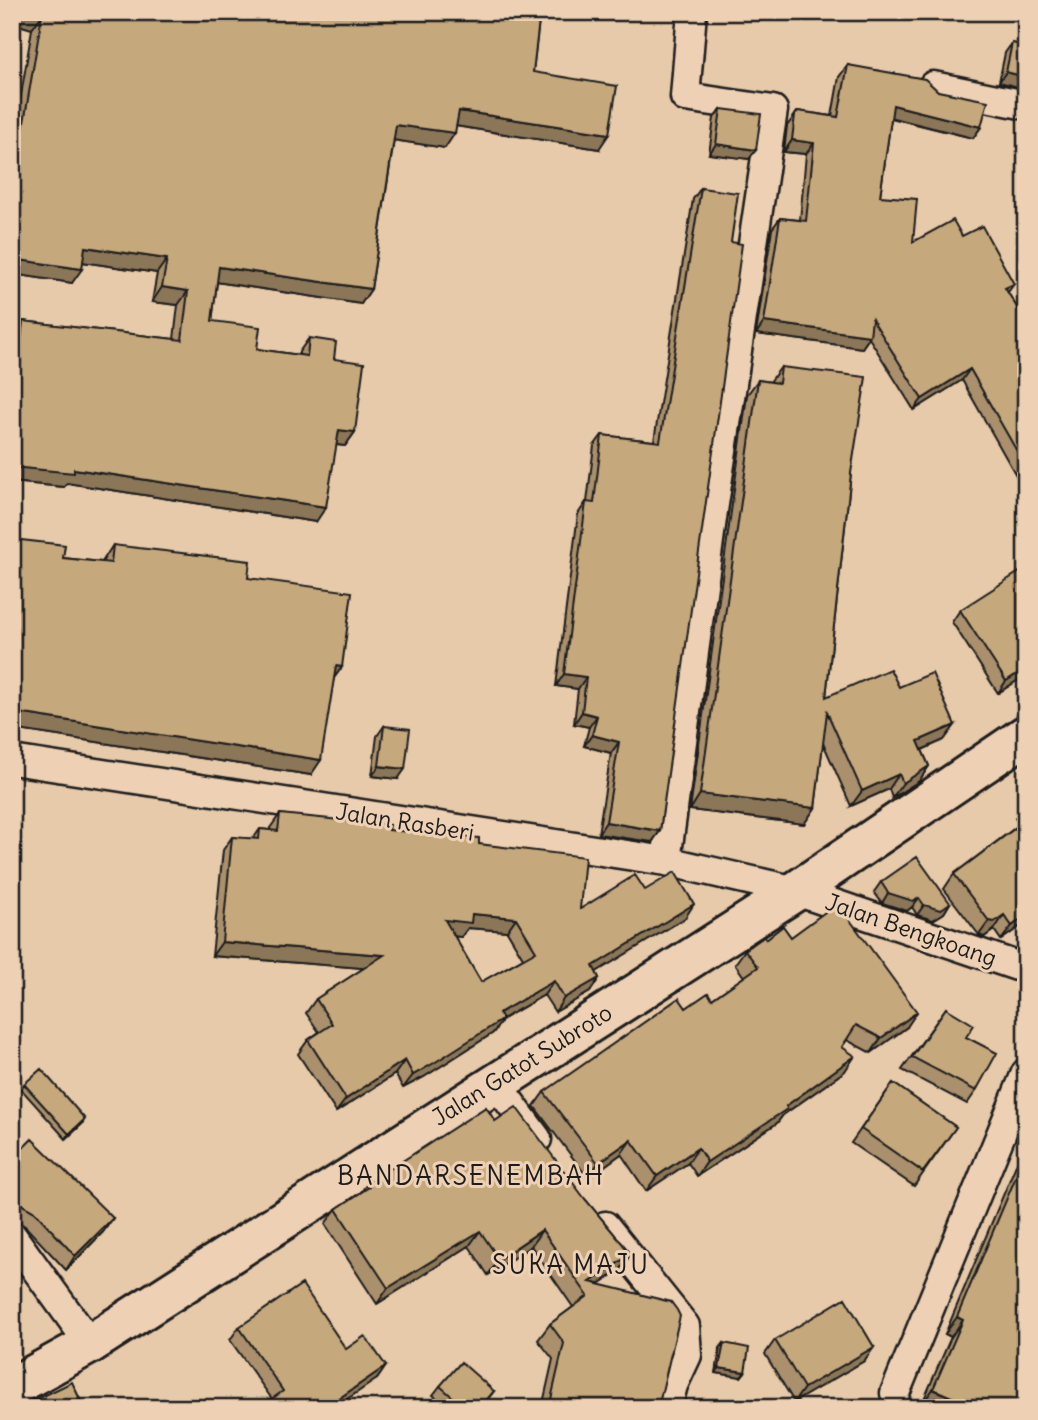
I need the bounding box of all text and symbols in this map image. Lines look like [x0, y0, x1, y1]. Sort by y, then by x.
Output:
street label: Jalan Rasberi [334, 796, 476, 847]
street label: Jalan Bengkoang [822, 887, 1001, 972]
street label: Jalan Gatot Subroto [426, 997, 617, 1132]
district label: BANDARSENEMBAH [337, 1159, 605, 1192]
district label: SUKA MAJU [492, 1248, 650, 1281]

